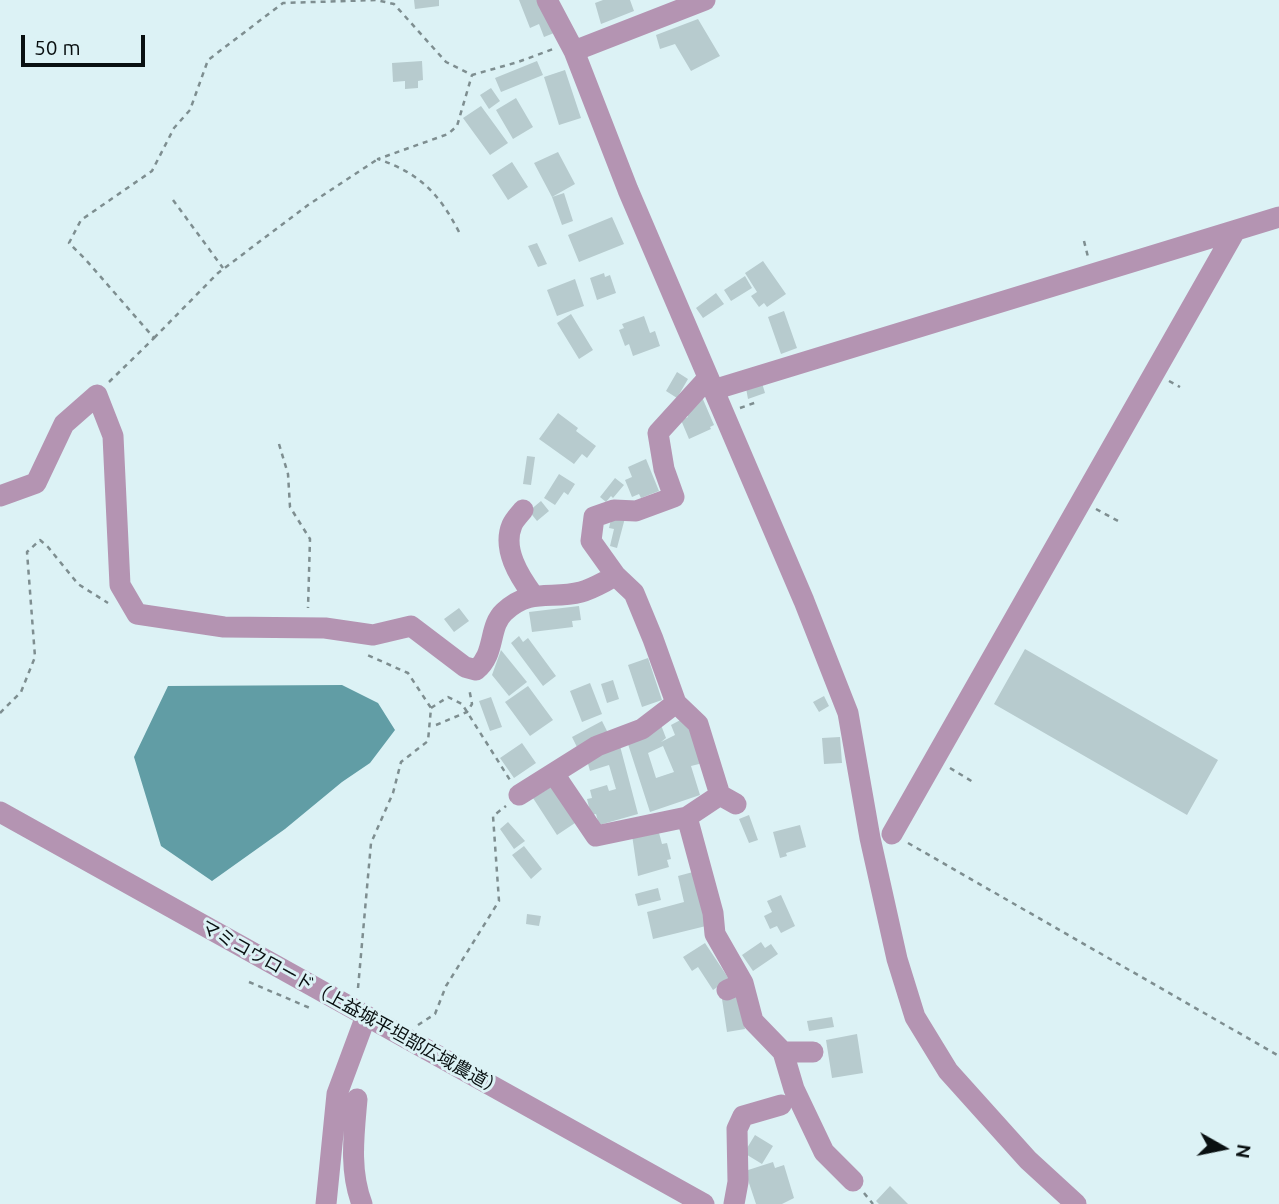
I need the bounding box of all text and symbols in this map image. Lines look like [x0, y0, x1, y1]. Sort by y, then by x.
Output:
scale bar [24, 21, 149, 65]
text: 50 m [34, 35, 81, 59]
street label: マミコウロード（上益城平坦部広域農道） [197, 916, 507, 1100]
north arrow [1188, 1113, 1258, 1183]
text: N [1232, 1143, 1256, 1160]

